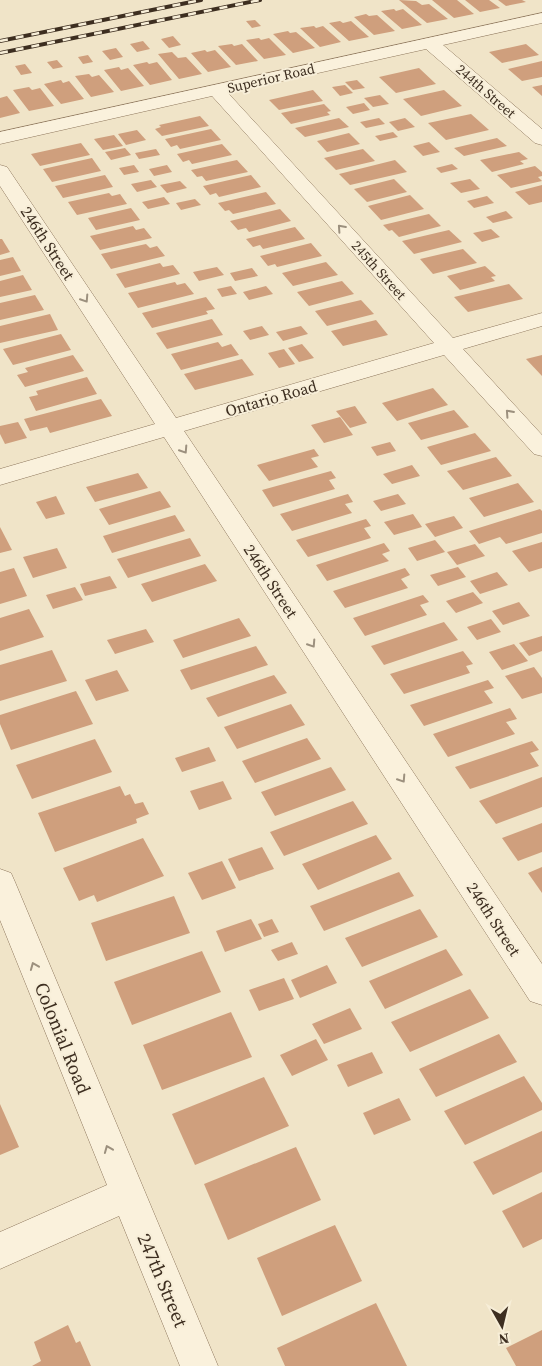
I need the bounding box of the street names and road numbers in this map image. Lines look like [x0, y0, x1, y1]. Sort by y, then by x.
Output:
street label: Superior Road [225, 58, 317, 98]
street label: 244th Street [452, 59, 521, 123]
street label: 246th Street [16, 202, 81, 285]
street label: 245th Street [347, 236, 411, 304]
street label: Ontario Road [223, 374, 319, 422]
street label: 246th Street [239, 540, 304, 623]
street label: 246th Street [462, 878, 527, 961]
street label: Colonial Road [29, 978, 97, 1098]
street label: 247th Street [132, 1229, 195, 1332]

